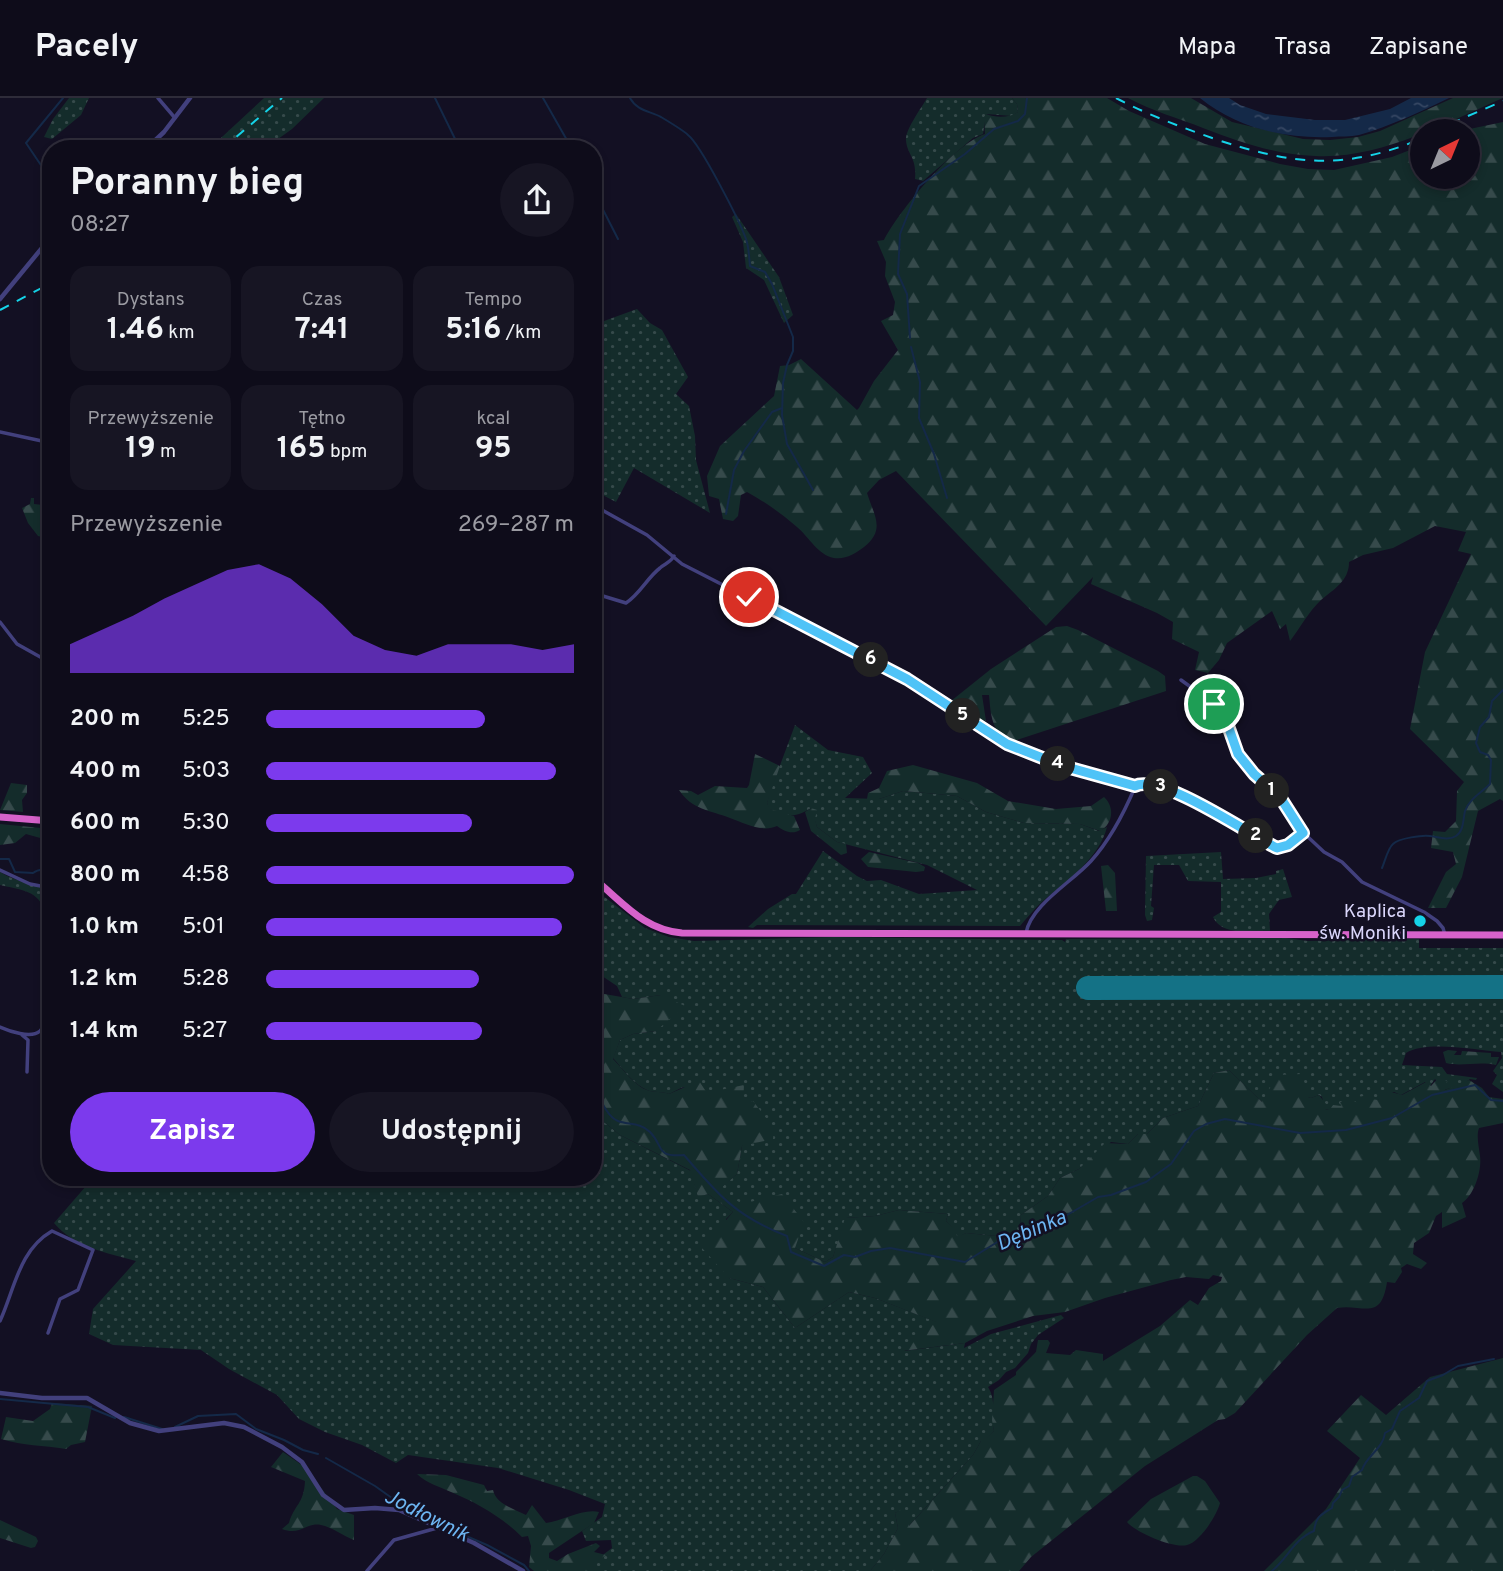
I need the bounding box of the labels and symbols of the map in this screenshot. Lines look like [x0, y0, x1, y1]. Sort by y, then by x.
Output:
north arrow [1410, 119, 1480, 189]
pin [719, 567, 779, 627]
pin: 6 [854, 642, 888, 678]
pin [1184, 674, 1244, 734]
pin: 5 [946, 698, 981, 734]
pin: 4 [1040, 746, 1076, 782]
pin: 3 [1144, 770, 1178, 804]
pin: 1 [1254, 774, 1290, 808]
pin: 2 [1238, 818, 1274, 854]
place label: Kaplica św. Moniki [1319, 900, 1406, 946]
marker: Kaplica św. Moniki [1412, 913, 1428, 929]
water label: Dębinka [993, 1205, 1071, 1258]
water label: Jodłownik [379, 1484, 474, 1549]

